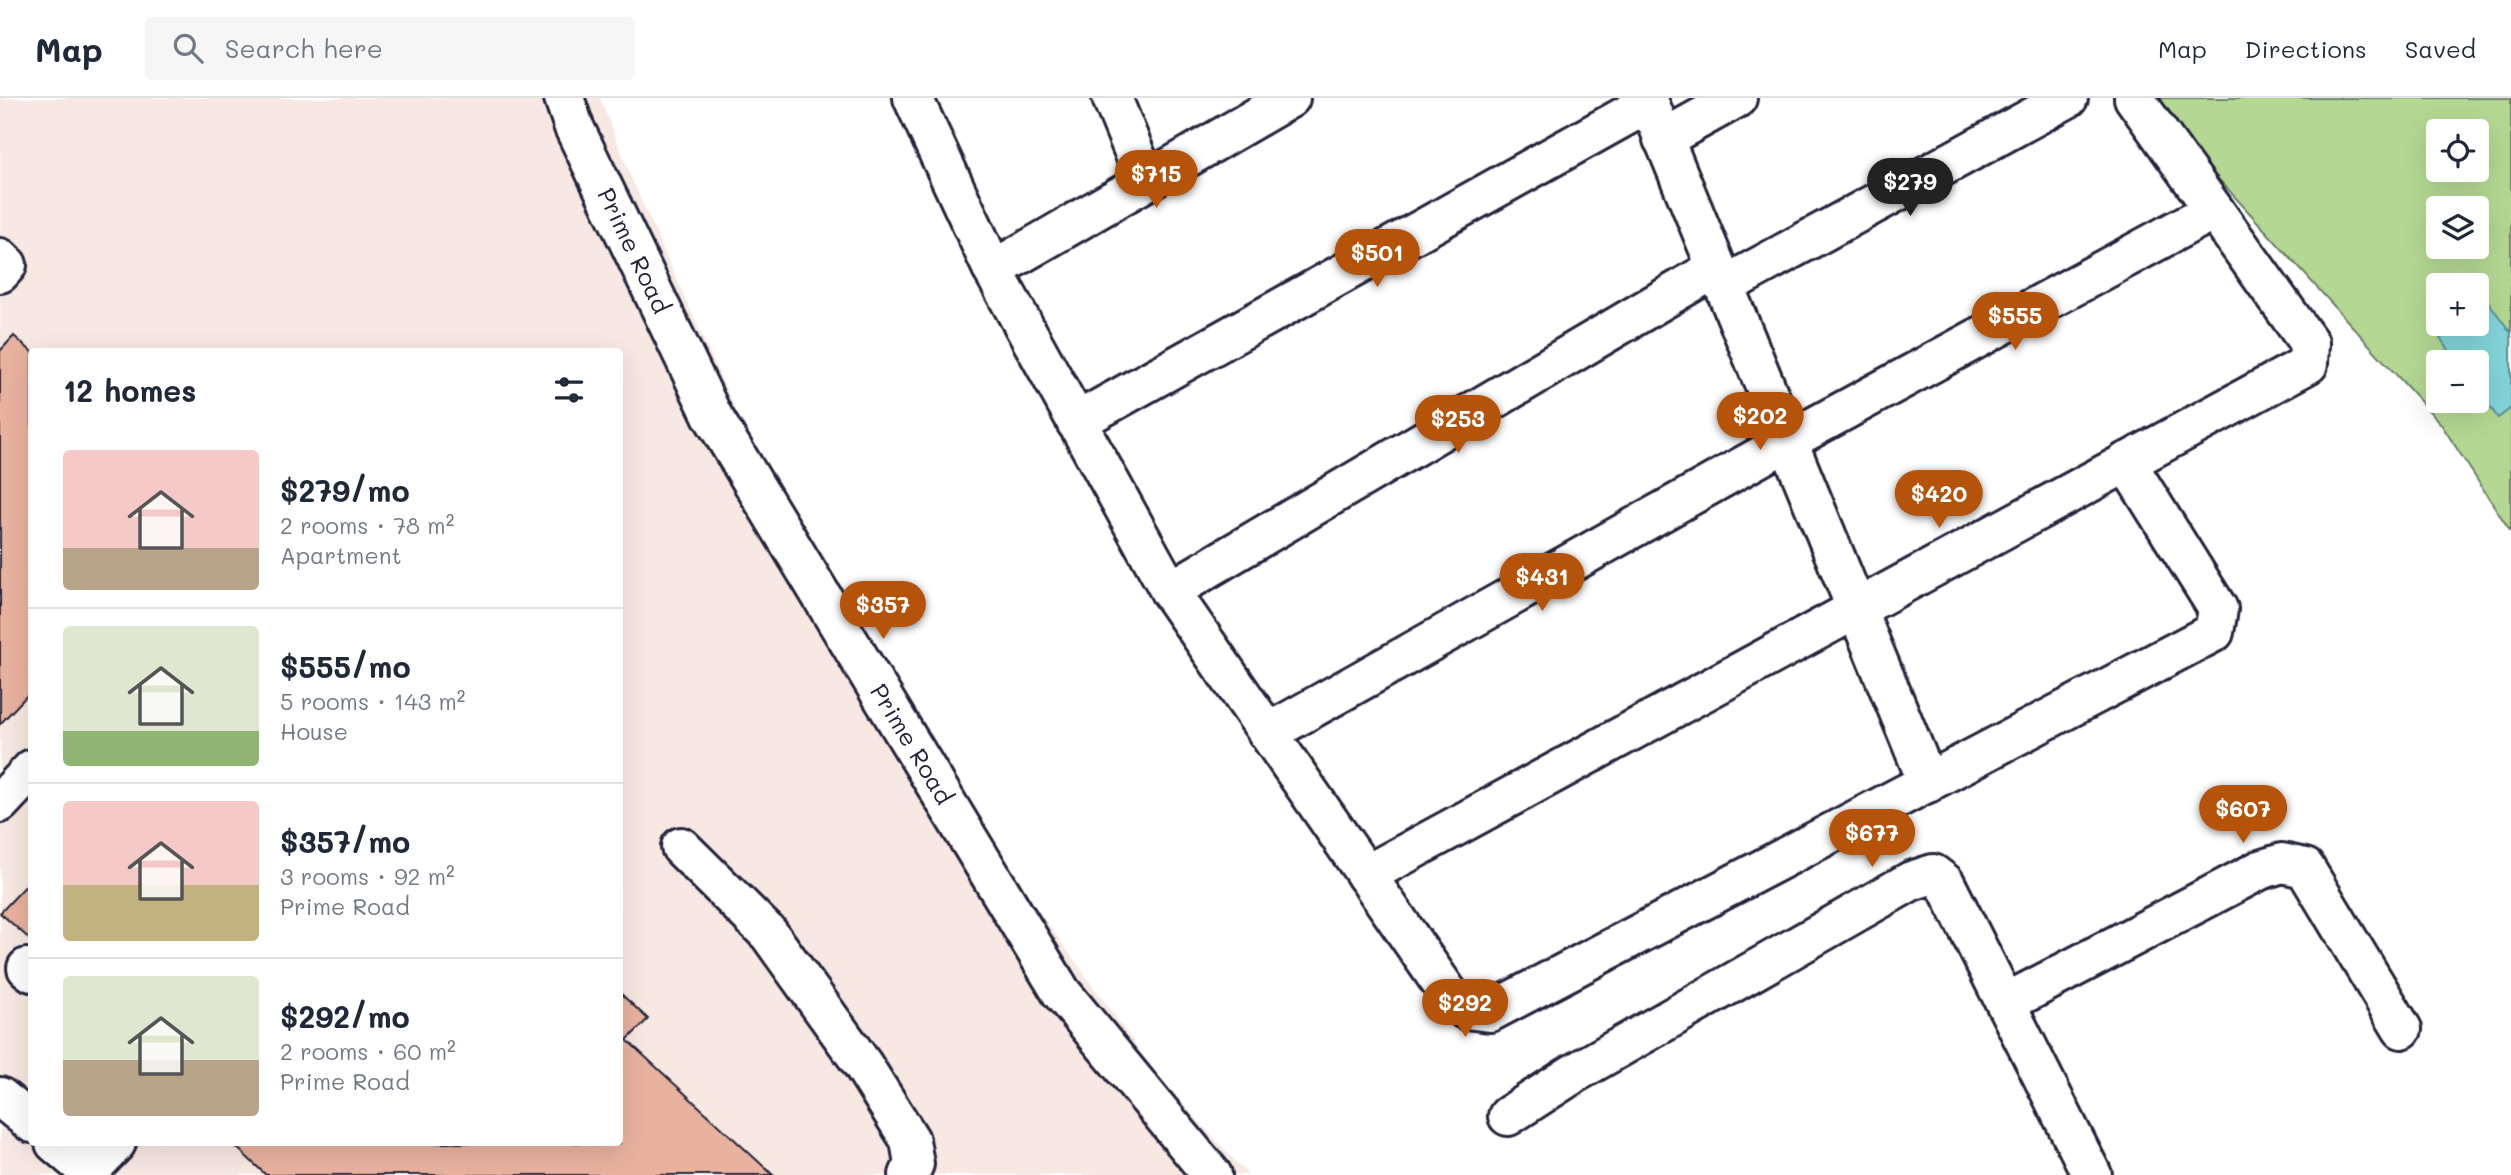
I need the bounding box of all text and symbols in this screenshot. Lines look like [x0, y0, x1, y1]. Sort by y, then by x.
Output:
search box [145, 17, 635, 80]
text: Map [35, 27, 103, 70]
icon: search [169, 29, 207, 67]
text: Search here [225, 31, 383, 65]
text: Map [2158, 33, 2207, 64]
text: Directions [2245, 33, 2367, 64]
text: Saved [2405, 33, 2476, 64]
map controls [2426, 119, 2489, 413]
button: locate [2426, 119, 2489, 182]
pin: $715 [1115, 150, 1197, 210]
text: $715 [1131, 158, 1181, 188]
pin: $279 [1869, 158, 1951, 218]
text: $279 [1883, 166, 1937, 196]
street label: Prime Road [591, 182, 678, 318]
button: layers [2426, 196, 2489, 259]
pin: $501 [1336, 230, 1418, 289]
text: $501 [1351, 237, 1403, 267]
button: + [2426, 273, 2489, 336]
pin: $555 [1974, 292, 2056, 352]
text: $555 [1988, 300, 2042, 330]
button: − [2426, 350, 2489, 413]
text: 12 homes [63, 370, 196, 410]
icon: filters [550, 371, 588, 409]
pin: $202 [1719, 392, 1801, 452]
pin: $253 [1417, 396, 1499, 455]
text: $202 [1733, 400, 1787, 430]
text: $253 [1431, 403, 1485, 433]
text: $279/mo [280, 470, 410, 510]
pin: $420 [1898, 470, 1980, 530]
icon: home [119, 478, 203, 562]
text: $420 [1911, 478, 1967, 508]
text: 2 rooms · 78 m² [280, 510, 454, 540]
text: Apartment [280, 540, 402, 570]
pin: $431 [1501, 554, 1583, 613]
text: $431 [1516, 561, 1568, 591]
pin: $357 [842, 582, 924, 641]
text: $357 [856, 589, 910, 619]
text: $555/mo [280, 646, 411, 686]
icon: home [119, 654, 203, 738]
street label: Prime Road [864, 678, 961, 810]
text: 5 rooms · 143 m² [280, 686, 466, 716]
text: House [280, 716, 348, 746]
pin: $607 [2202, 786, 2284, 845]
text: $607 [2215, 793, 2271, 823]
pin: $677 [1831, 810, 1913, 869]
text: $677 [1845, 817, 1899, 847]
text: $357/mo [280, 821, 410, 861]
icon: home [119, 829, 203, 913]
text: 3 rooms · 92 m² [280, 861, 455, 891]
text: Prime Road [280, 891, 410, 921]
pin: $292 [1424, 979, 1506, 1039]
text: $292 [1438, 987, 1492, 1017]
text: $292/mo [280, 996, 410, 1036]
icon: home [119, 1004, 203, 1088]
text: 2 rooms · 60 m² [280, 1036, 456, 1066]
text: Prime Road [280, 1066, 410, 1096]

